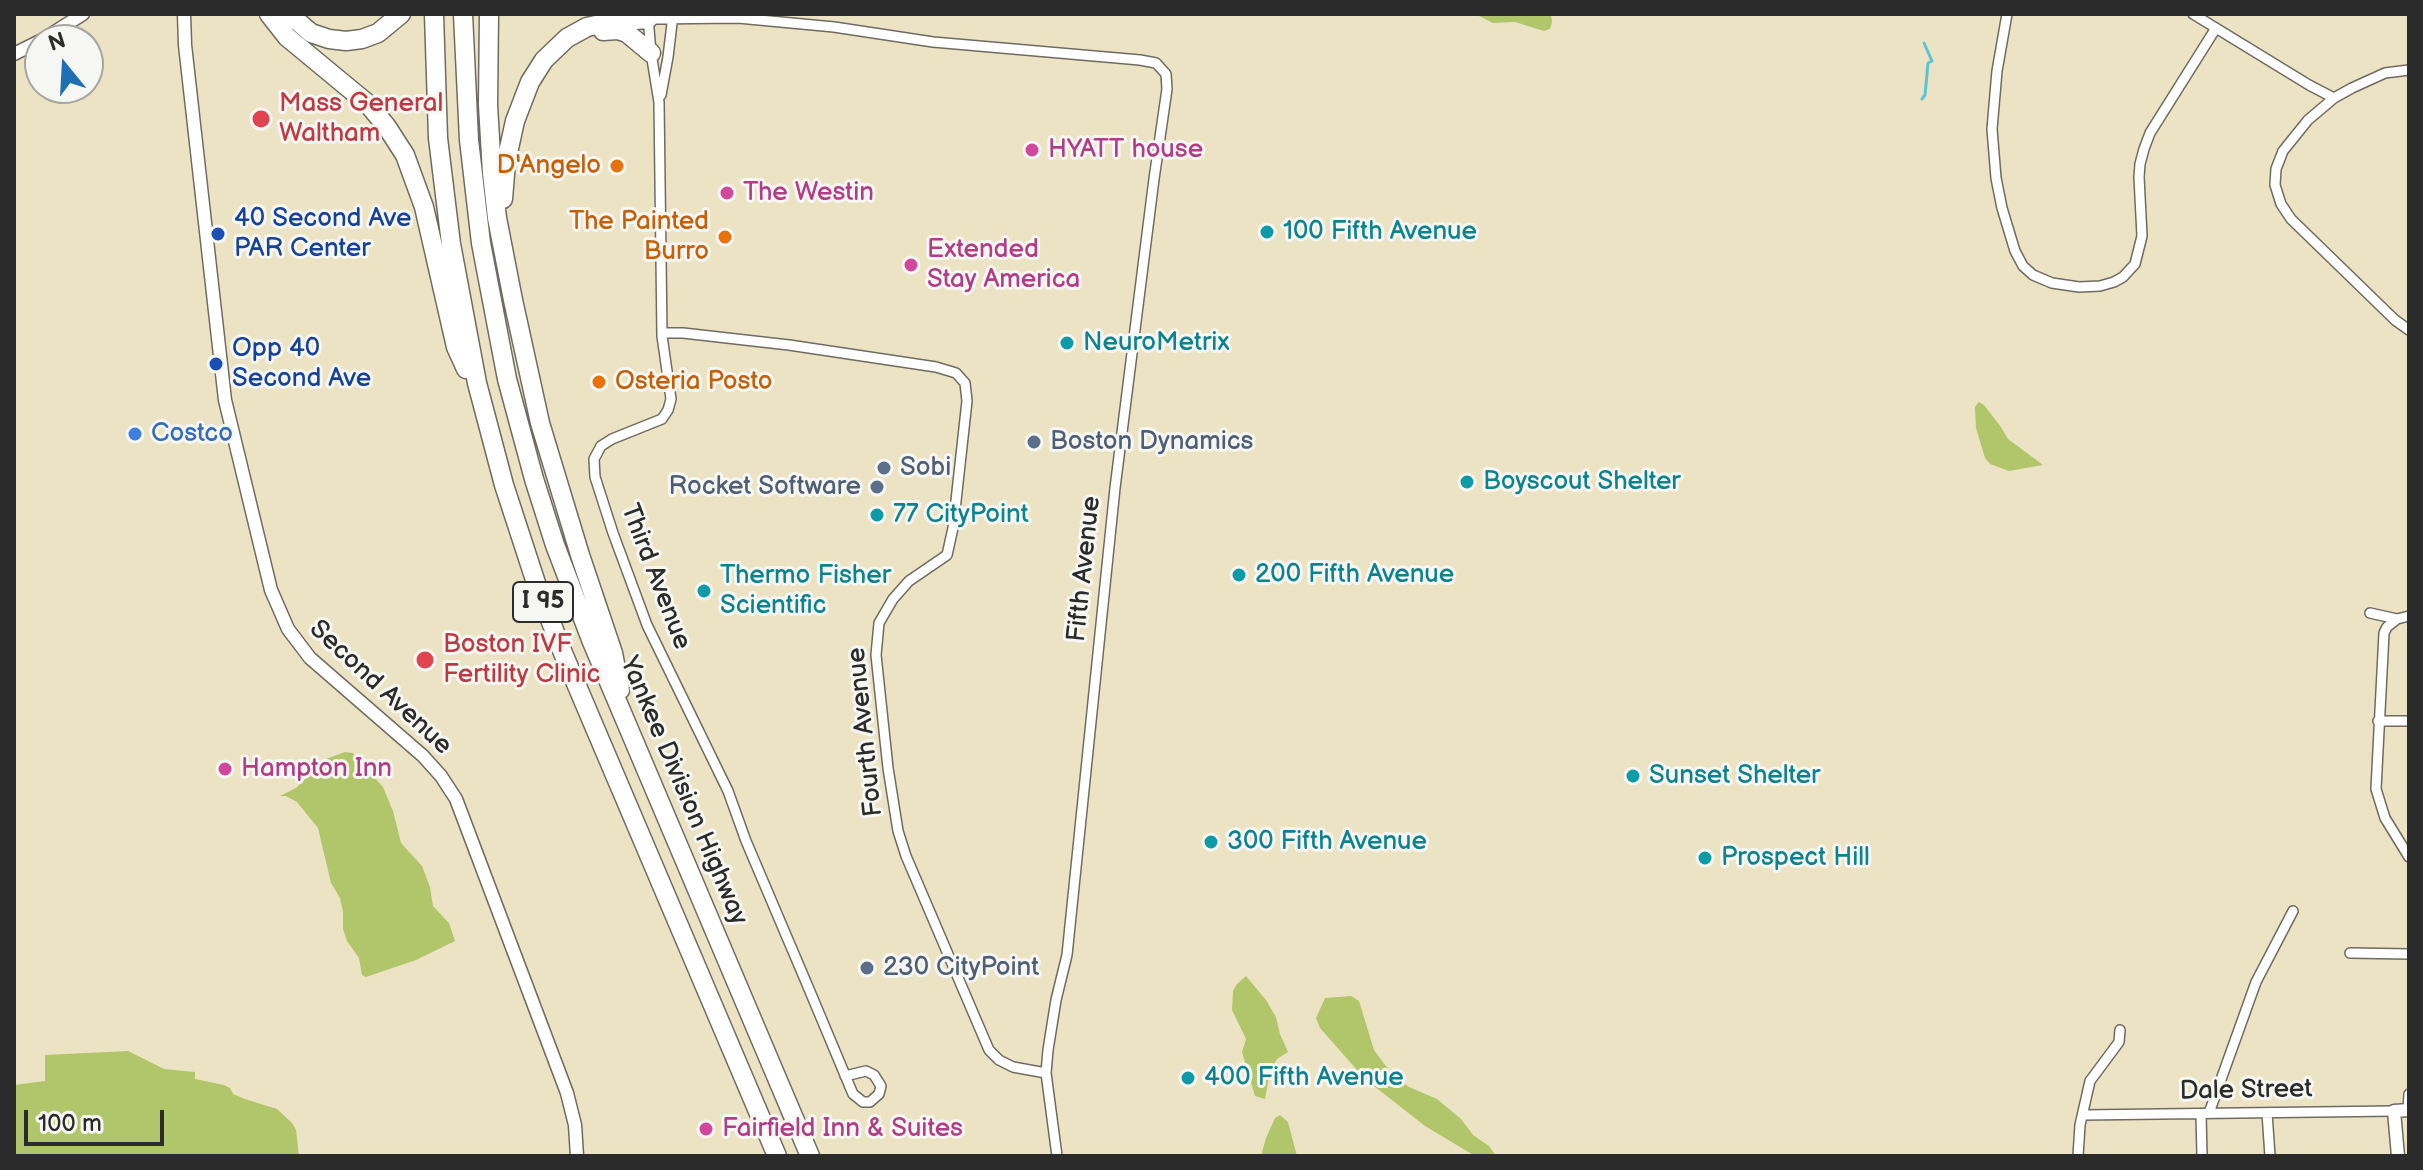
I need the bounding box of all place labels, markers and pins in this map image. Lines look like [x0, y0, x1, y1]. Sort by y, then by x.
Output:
place label: Mass General Waltham [279, 88, 443, 150]
marker: Mass General Waltham [250, 108, 272, 130]
place label: HYATT house [1048, 134, 1203, 166]
marker: HYATT house [1023, 141, 1041, 159]
place label: D'Angelo [496, 150, 601, 182]
marker: D'Angelo [608, 157, 626, 175]
place label: The Westin [743, 177, 874, 209]
marker: The Westin [718, 184, 736, 202]
place label: 40 Second Ave PAR Center [234, 203, 411, 264]
place label: The Painted Burro [569, 206, 709, 268]
place label: 100 Fifth Avenue [1283, 216, 1477, 248]
marker: 100 Fifth Avenue [1258, 223, 1276, 241]
marker: 40 Second Ave PAR Center [209, 225, 227, 243]
marker: The Painted Burro [716, 228, 734, 246]
place label: Extended Stay America [927, 234, 1080, 296]
marker: Extended Stay America [902, 256, 920, 274]
place label: NeuroMetrix [1083, 327, 1230, 359]
place label: Opp 40 Second Ave [232, 333, 371, 394]
marker: NeuroMetrix [1058, 334, 1076, 352]
marker: Opp 40 Second Ave [207, 355, 225, 373]
place label: Osteria Posto [615, 366, 772, 398]
marker: Osteria Posto [590, 373, 608, 391]
place label: Costco [151, 418, 233, 450]
marker: Costco [126, 425, 144, 443]
place label: Boston Dynamics [1050, 426, 1253, 458]
marker: Boston Dynamics [1025, 433, 1043, 451]
place label: Sobi [900, 452, 951, 484]
marker: Sobi [875, 459, 893, 477]
place label: Boyscout Shelter [1483, 466, 1681, 498]
place label: Rocket Software [669, 471, 861, 503]
marker: Boyscout Shelter [1458, 473, 1476, 491]
marker: Rocket Software [868, 478, 886, 496]
place label: 77 CityPoint [893, 499, 1029, 531]
marker: 77 CityPoint [868, 506, 886, 524]
place label: 200 Fifth Avenue [1255, 559, 1454, 591]
place label: Thermo Fisher Scientific [720, 560, 891, 622]
marker: 200 Fifth Avenue [1230, 566, 1248, 584]
marker: Thermo Fisher Scientific [695, 582, 713, 600]
place label: Boston IVF Fertility Clinic [443, 629, 600, 690]
marker: Boston IVF Fertility Clinic [414, 649, 436, 671]
place label: Hampton Inn [241, 753, 392, 785]
marker: Hampton Inn [216, 760, 234, 778]
place label: Sunset Shelter [1649, 760, 1820, 792]
marker: Sunset Shelter [1624, 767, 1642, 785]
place label: 300 Fifth Avenue [1227, 826, 1427, 858]
marker: 300 Fifth Avenue [1202, 833, 1220, 851]
place label: Prospect Hill [1721, 842, 1870, 874]
marker: Prospect Hill [1696, 849, 1714, 867]
place label: 230 CityPoint [883, 952, 1039, 984]
marker: 230 CityPoint [858, 959, 876, 977]
place label: 400 Fifth Avenue [1204, 1062, 1404, 1094]
marker: 400 Fifth Avenue [1179, 1069, 1197, 1087]
place label: Fairfield Inn & Suites [722, 1113, 963, 1145]
marker: Fairfield Inn & Suites [697, 1120, 715, 1138]

